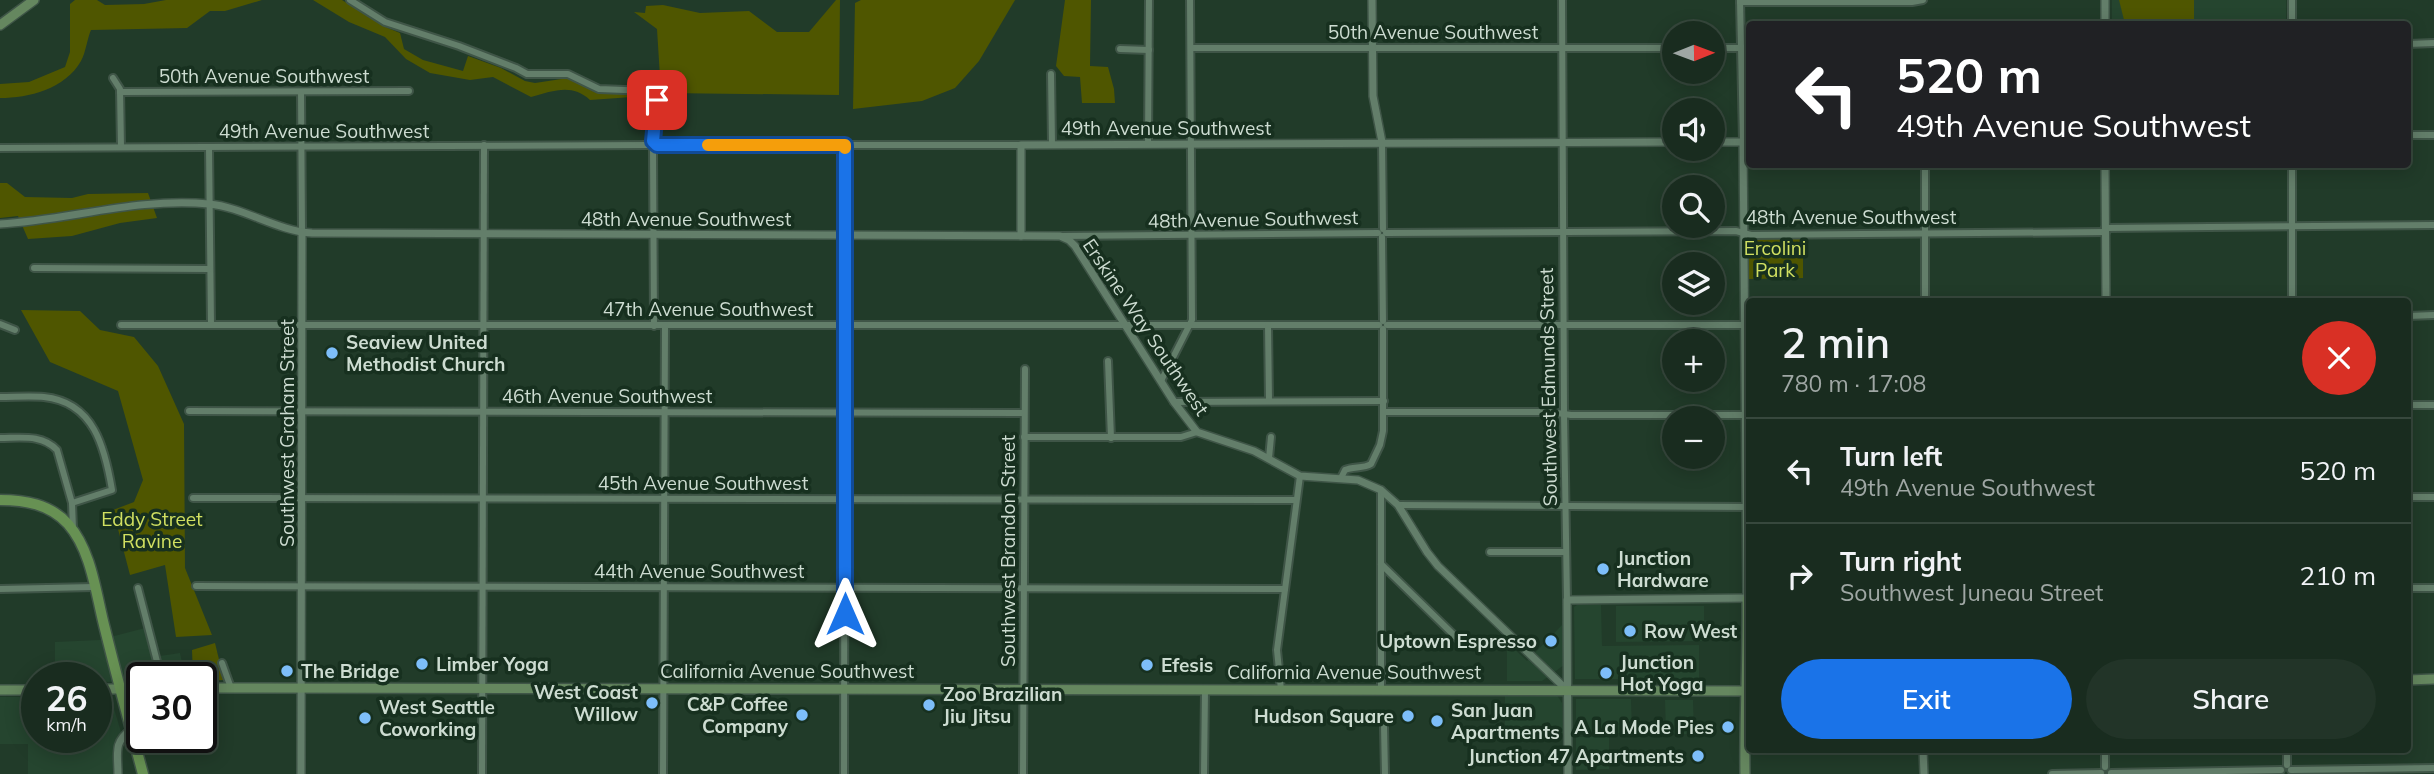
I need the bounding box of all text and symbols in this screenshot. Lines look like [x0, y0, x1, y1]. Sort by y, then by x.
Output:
street label: 50th Avenue Southwest [1328, 20, 1539, 44]
north arrow [1662, 21, 1726, 84]
map controls [1662, 21, 1725, 469]
text: 520 m [1896, 44, 2042, 105]
icon: left [1781, 49, 1872, 140]
street label: 50th Avenue Southwest [159, 64, 370, 88]
pin [627, 70, 687, 130]
icon: arrive [638, 81, 676, 119]
button: sound [1662, 98, 1725, 161]
text: 49th Avenue Southwest [1896, 105, 2251, 145]
street label: 49th Avenue Southwest [1061, 116, 1272, 140]
street label: 49th Avenue Southwest [219, 119, 430, 143]
button: search [1662, 175, 1725, 238]
street label: 48th Avenue Southwest [1147, 205, 1359, 233]
street label: 48th Avenue Southwest [1746, 205, 1957, 229]
street label: 48th Avenue Southwest [581, 207, 792, 231]
street label: Erskine Way Southwest [1078, 234, 1214, 420]
park label: Ercolini Park [1744, 236, 1806, 282]
button: layers [1662, 252, 1725, 315]
street label: Southwest Edmunds Street [1534, 267, 1562, 506]
street label: 47th Avenue Southwest [603, 297, 814, 321]
text: 2 min [1781, 316, 1890, 369]
street label: Southwest Graham Street [275, 319, 299, 547]
button: close [2302, 321, 2376, 395]
button: + [1662, 329, 1725, 392]
place label: Seaview United Methodist Church [346, 330, 506, 376]
marker: Seaview United Methodist Church [324, 345, 340, 361]
text: 780 m · 17:08 [1781, 369, 1926, 398]
street label: 46th Avenue Southwest [502, 384, 713, 408]
button: − [1662, 406, 1725, 469]
street label: Southwest Brandon Street [996, 435, 1020, 667]
text: Turn left [1840, 440, 1942, 473]
icon: left [1781, 452, 1819, 490]
text: 520 m [2300, 454, 2376, 487]
street label: 45th Avenue Southwest [598, 471, 809, 495]
text: 49th Avenue Southwest [1840, 473, 2095, 502]
park label: Eddy Street Ravine [101, 507, 203, 553]
text: Turn right [1840, 545, 1961, 578]
place label: Junction Hardware [1617, 546, 1709, 592]
icon: right [1781, 557, 1819, 595]
street label: 44th Avenue Southwest [594, 559, 805, 583]
text: 210 m [2300, 559, 2376, 592]
marker: Junction Hardware [1595, 561, 1611, 577]
position arrow [808, 577, 882, 651]
text: Southwest Juneau Street [1840, 578, 2103, 607]
place label: Row West [1644, 619, 1737, 643]
marker: Row West [1622, 623, 1638, 639]
place label: Uptown Espresso [1379, 629, 1537, 653]
marker: Uptown Espresso [1543, 633, 1559, 649]
place label: Junction Hot Yoga [1620, 650, 1704, 696]
place label: Limber Yoga [436, 652, 549, 676]
place label: Efesis [1161, 653, 1213, 677]
marker: Limber Yoga [414, 656, 430, 672]
marker: Efesis [1139, 657, 1155, 673]
place label: The Bridge [301, 659, 399, 683]
street label: California Avenue Southwest [660, 659, 914, 683]
button: Exit [1781, 659, 2072, 739]
button: Share [2086, 659, 2376, 739]
street label: California Avenue Southwest [1227, 660, 1481, 684]
speed limit sign: 30 [126, 662, 217, 753]
marker: The Bridge [279, 663, 295, 679]
marker: Junction Hot Yoga [1598, 665, 1614, 681]
text: 26 [45, 676, 88, 720]
place label: West Coast Willow [534, 680, 638, 726]
place label: Zoo Brazilian Jiu Jitsu [943, 682, 1062, 728]
place label: C&P Coffee Company [687, 692, 789, 738]
place label: West Seattle Coworking [379, 695, 495, 741]
marker: West Coast Willow [644, 695, 660, 711]
marker: Zoo Brazilian Jiu Jitsu [921, 697, 937, 713]
place label: San Juan Apartments [1451, 698, 1560, 744]
place label: Hudson Square [1254, 704, 1394, 728]
marker: C&P Coffee Company [794, 707, 810, 723]
marker: Hudson Square [1400, 708, 1416, 724]
marker: West Seattle Coworking [357, 710, 373, 726]
text: km/h [46, 713, 87, 736]
marker: San Juan Apartments [1429, 713, 1445, 729]
place label: A La Mode Pies [1574, 715, 1714, 739]
marker: A La Mode Pies [1720, 719, 1736, 735]
place label: Junction 47 Apartments [1468, 744, 1684, 768]
marker: Junction 47 Apartments [1690, 748, 1706, 764]

